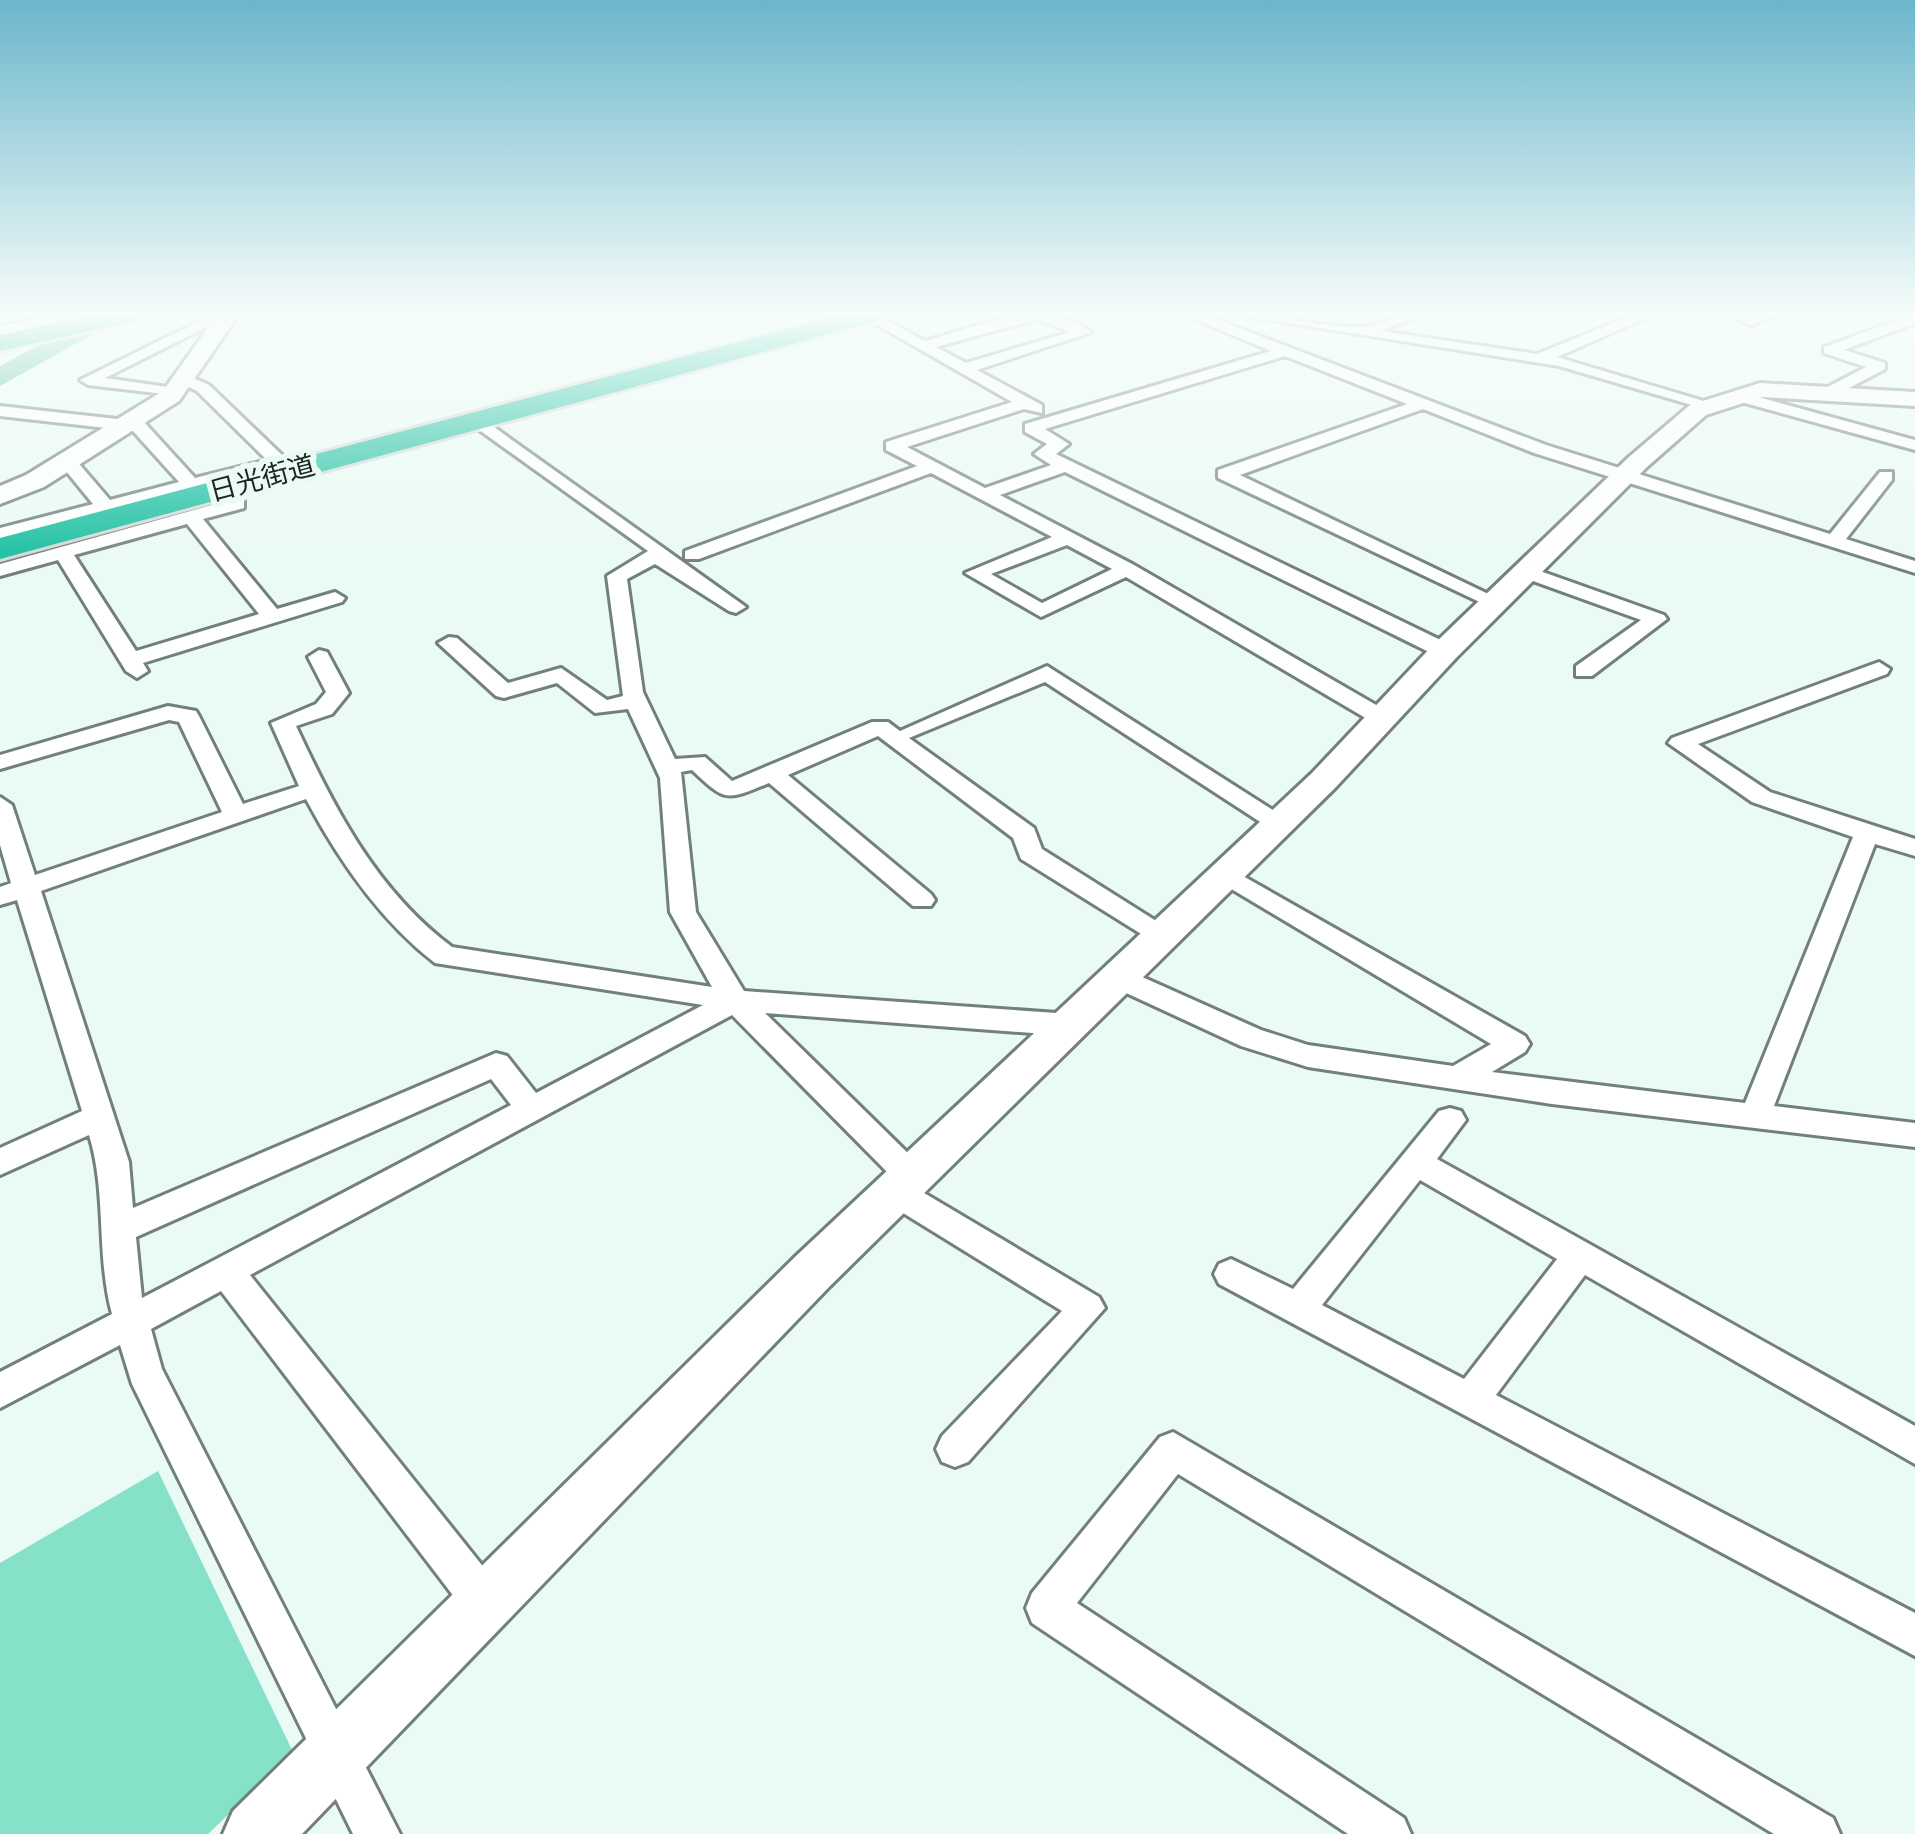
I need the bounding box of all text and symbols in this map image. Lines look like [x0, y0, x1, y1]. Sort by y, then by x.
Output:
street label: 日光街道 [205, 447, 319, 509]

